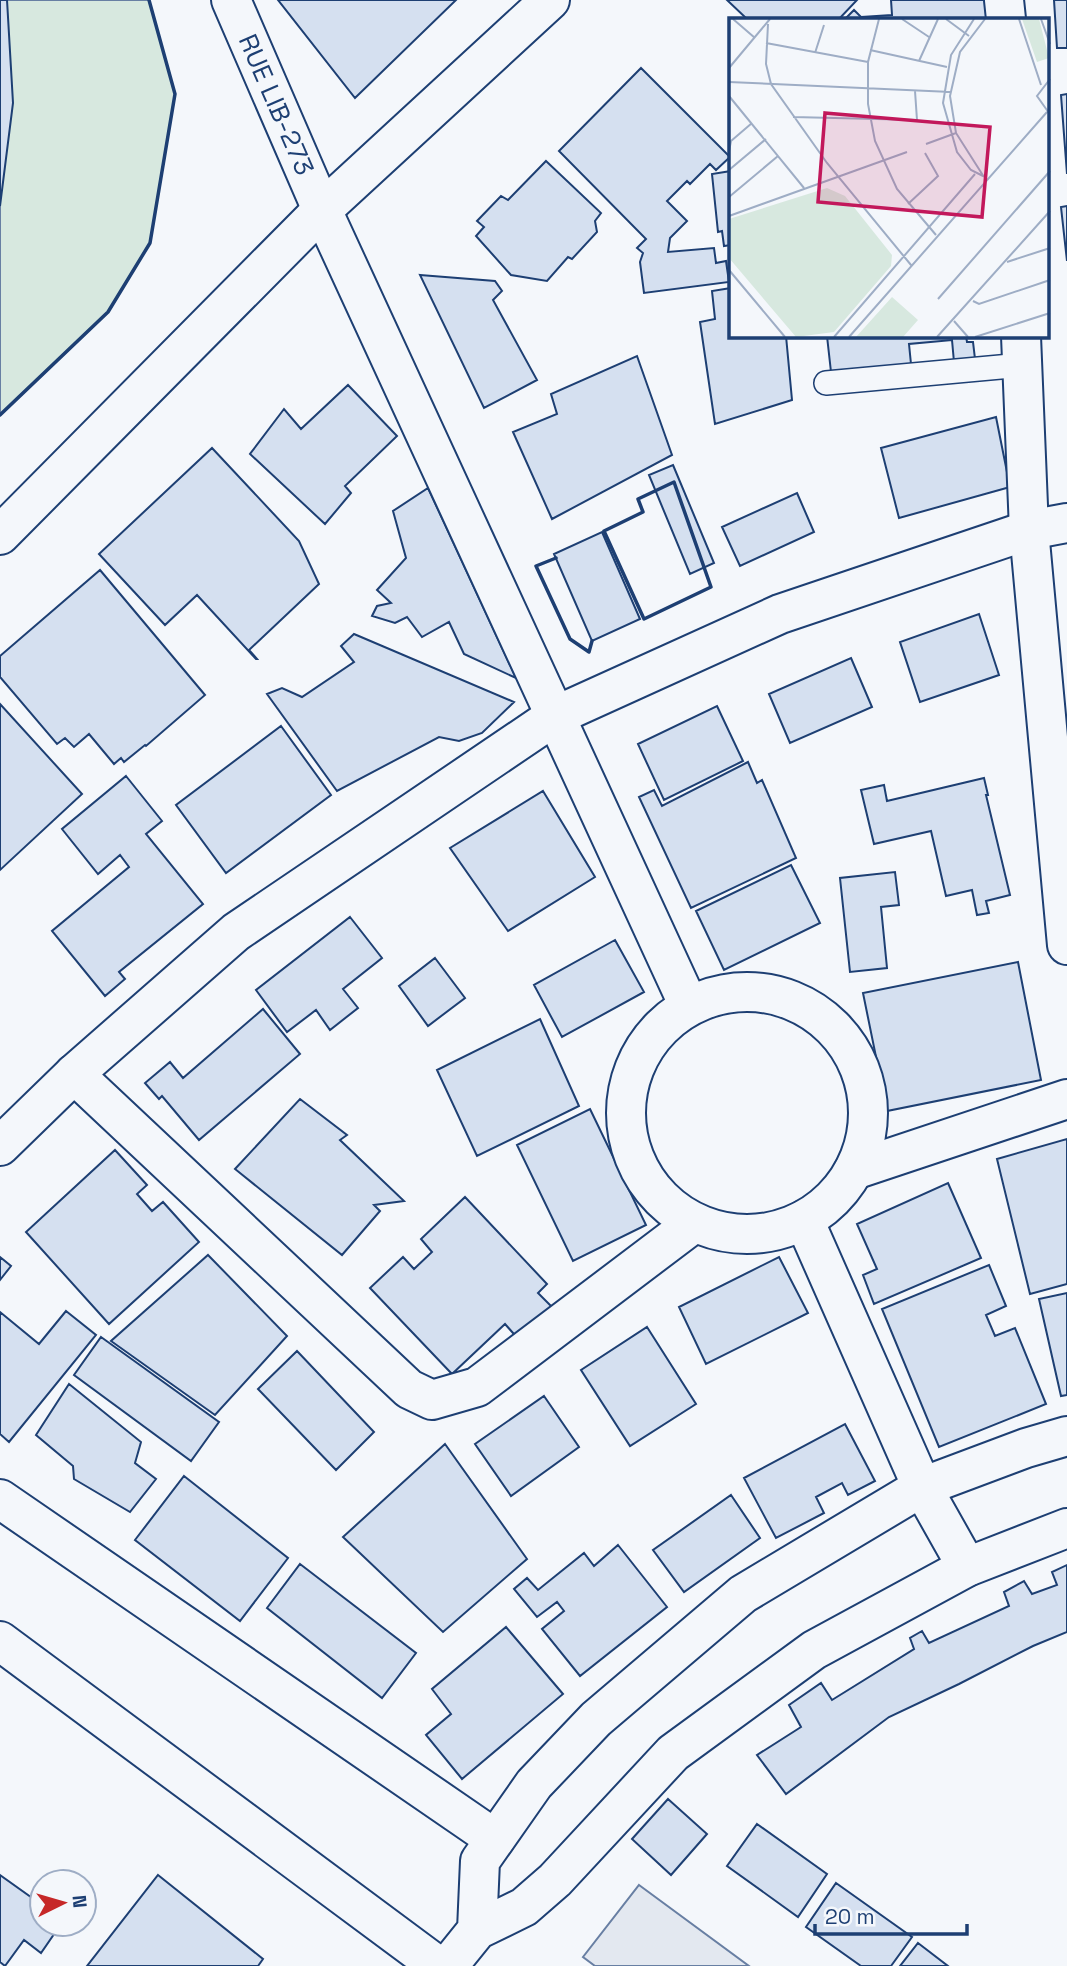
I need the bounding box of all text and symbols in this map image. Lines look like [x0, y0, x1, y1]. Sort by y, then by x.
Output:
inset map [729, 18, 1050, 338]
street label: RUE LIB-273 [231, 29, 322, 180]
north arrow [28, 1868, 98, 1938]
scale bar [815, 1892, 967, 1936]
text: N [66, 1894, 92, 1909]
text: 20 m [825, 1903, 875, 1930]

